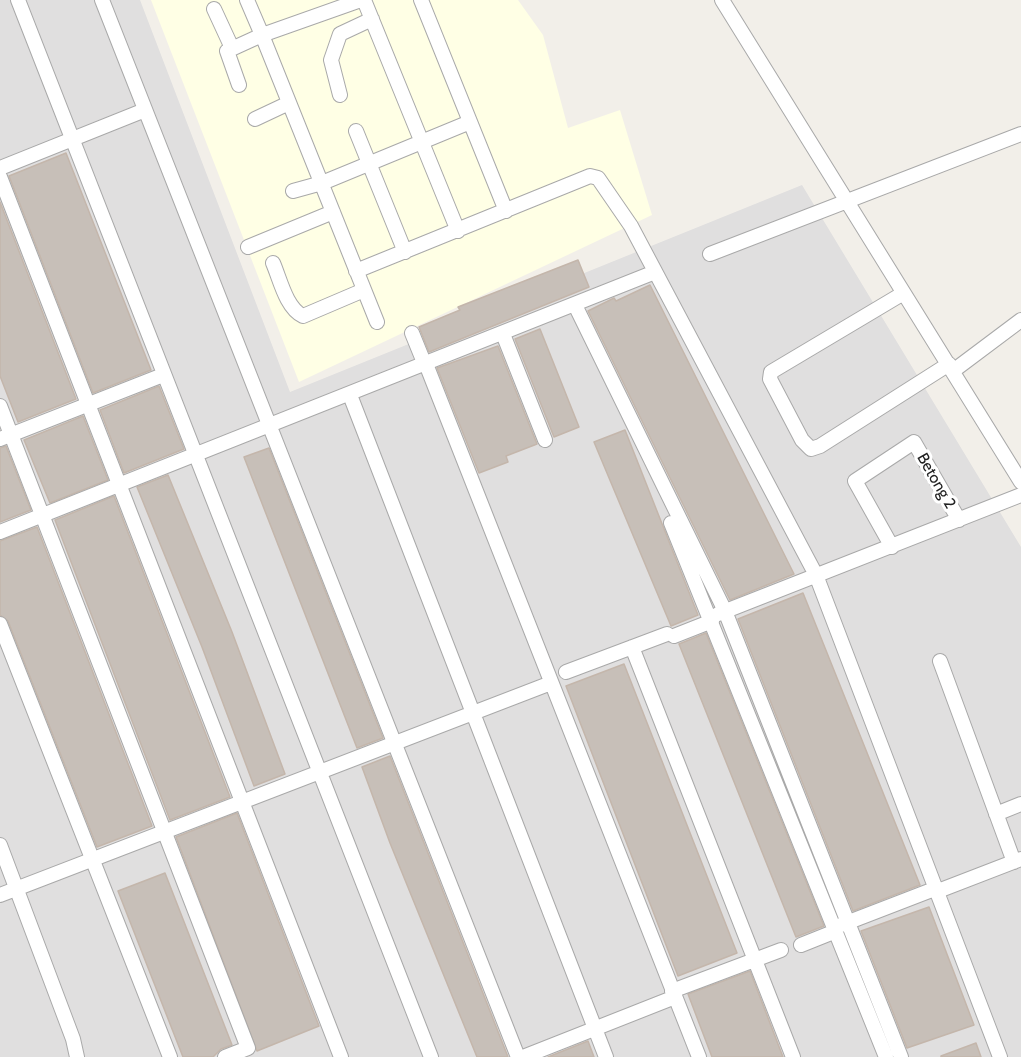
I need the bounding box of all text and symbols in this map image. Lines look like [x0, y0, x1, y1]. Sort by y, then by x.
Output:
street label: Betong 2 [912, 450, 960, 512]

